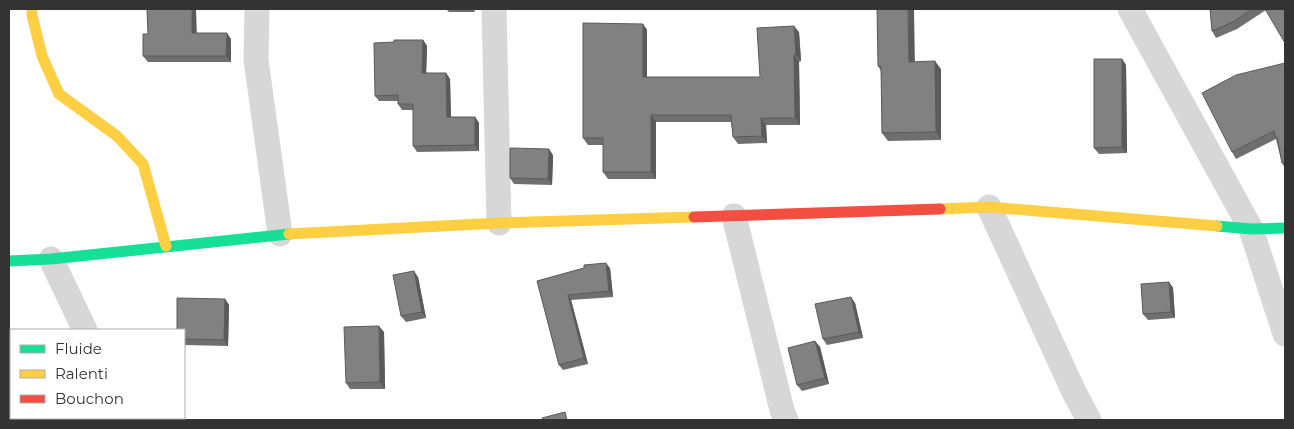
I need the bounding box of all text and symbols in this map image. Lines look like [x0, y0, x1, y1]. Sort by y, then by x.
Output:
legend [10, 329, 185, 419]
text: Fluide [55, 339, 102, 358]
text: Ralenti [55, 364, 108, 383]
text: Bouchon [55, 389, 124, 408]

